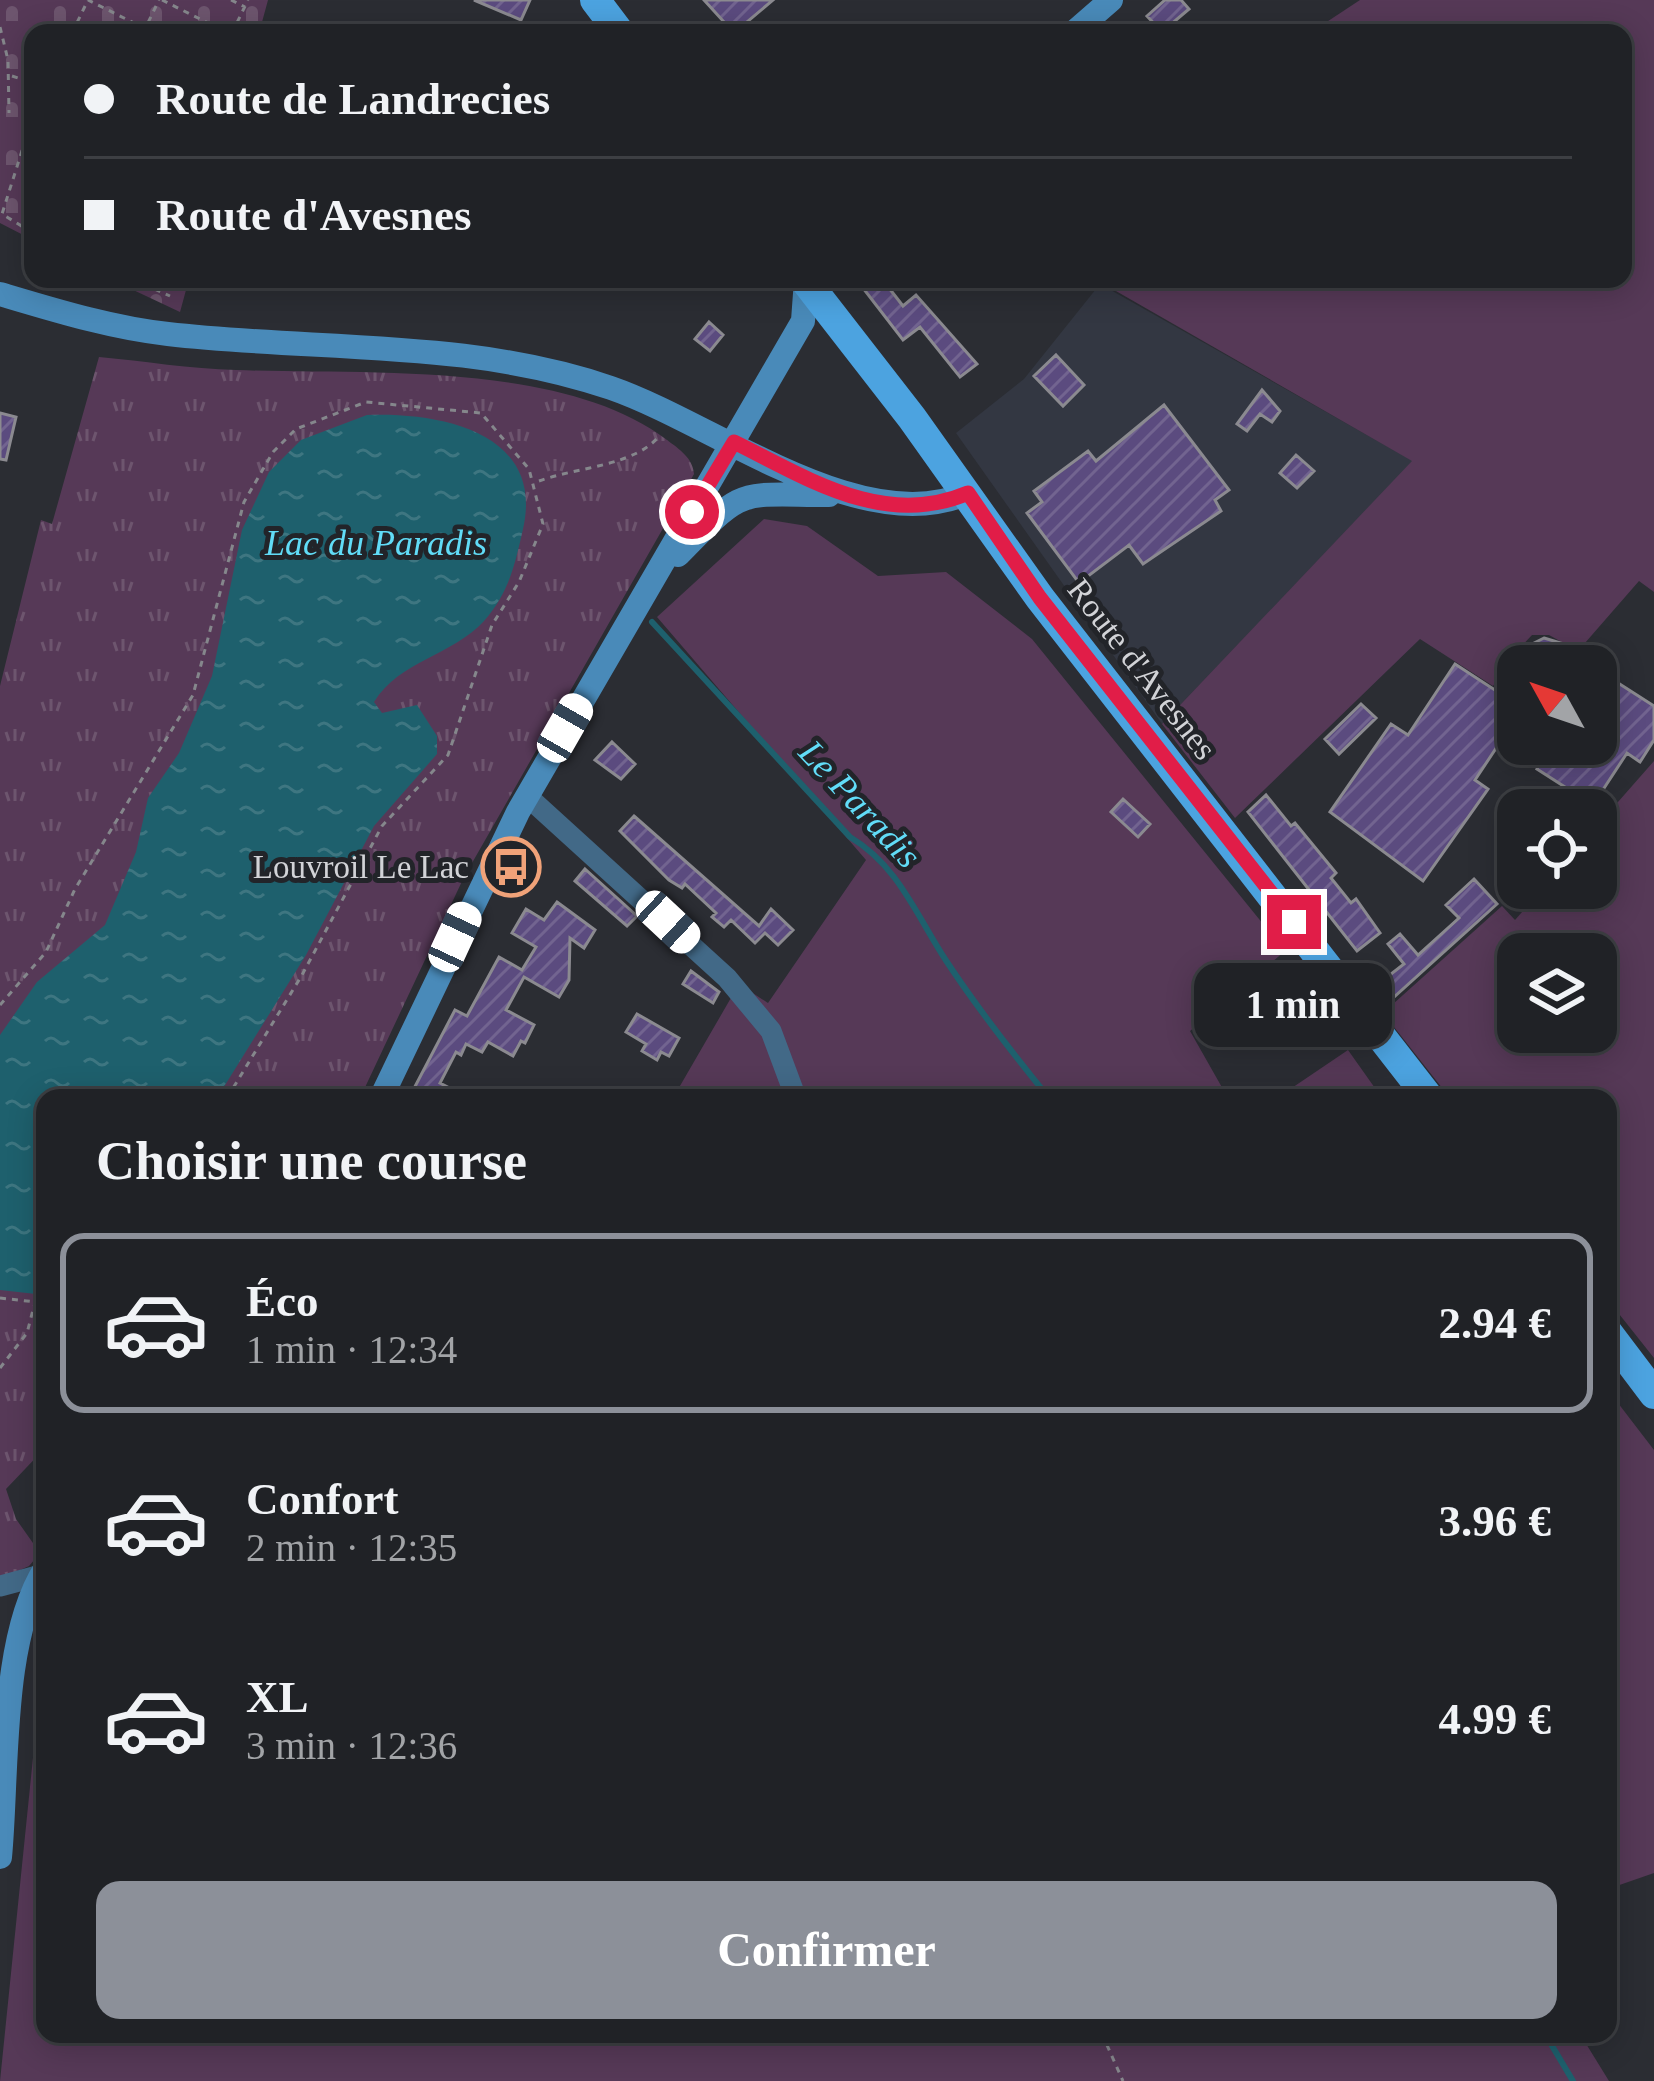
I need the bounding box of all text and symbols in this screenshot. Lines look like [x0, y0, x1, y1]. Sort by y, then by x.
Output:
text: Route de Landrecies [156, 74, 550, 124]
text: Route d'Avesnes [156, 190, 471, 240]
route start [665, 485, 719, 539]
water label: Lac du Paradis [264, 523, 487, 563]
street label: Route d'Avesnes [1060, 572, 1224, 766]
north arrow [1497, 645, 1617, 765]
map controls [1497, 645, 1617, 1053]
car [531, 688, 599, 768]
water label: Le Paradis [790, 731, 929, 876]
button: locate [1497, 789, 1617, 909]
bus stop icon: Louvroil Le Lac [480, 836, 542, 898]
place label: Louvroil Le Lac [253, 849, 469, 885]
car [629, 884, 707, 960]
route end [1267, 895, 1321, 949]
car [423, 897, 487, 977]
button: layers [1497, 933, 1617, 1053]
callout: 1 min [1195, 964, 1393, 1048]
text: 1 min [1246, 983, 1340, 1026]
text: Choisir une course [96, 1131, 527, 1191]
icon: car [102, 1269, 210, 1377]
text: Éco [246, 1276, 319, 1326]
text: 2.94 € [1439, 1298, 1551, 1348]
text: 1 min · 12:34 [246, 1328, 457, 1371]
icon: car [102, 1467, 210, 1575]
text: Confort [246, 1474, 398, 1524]
text: 3.96 € [1439, 1496, 1551, 1546]
text: 2 min · 12:35 [246, 1526, 457, 1569]
icon: car [102, 1665, 210, 1773]
text: XL [246, 1672, 309, 1722]
text: 4.99 € [1439, 1694, 1551, 1744]
text: 3 min · 12:36 [246, 1724, 457, 1767]
button: Confirmer [96, 1881, 1557, 2019]

